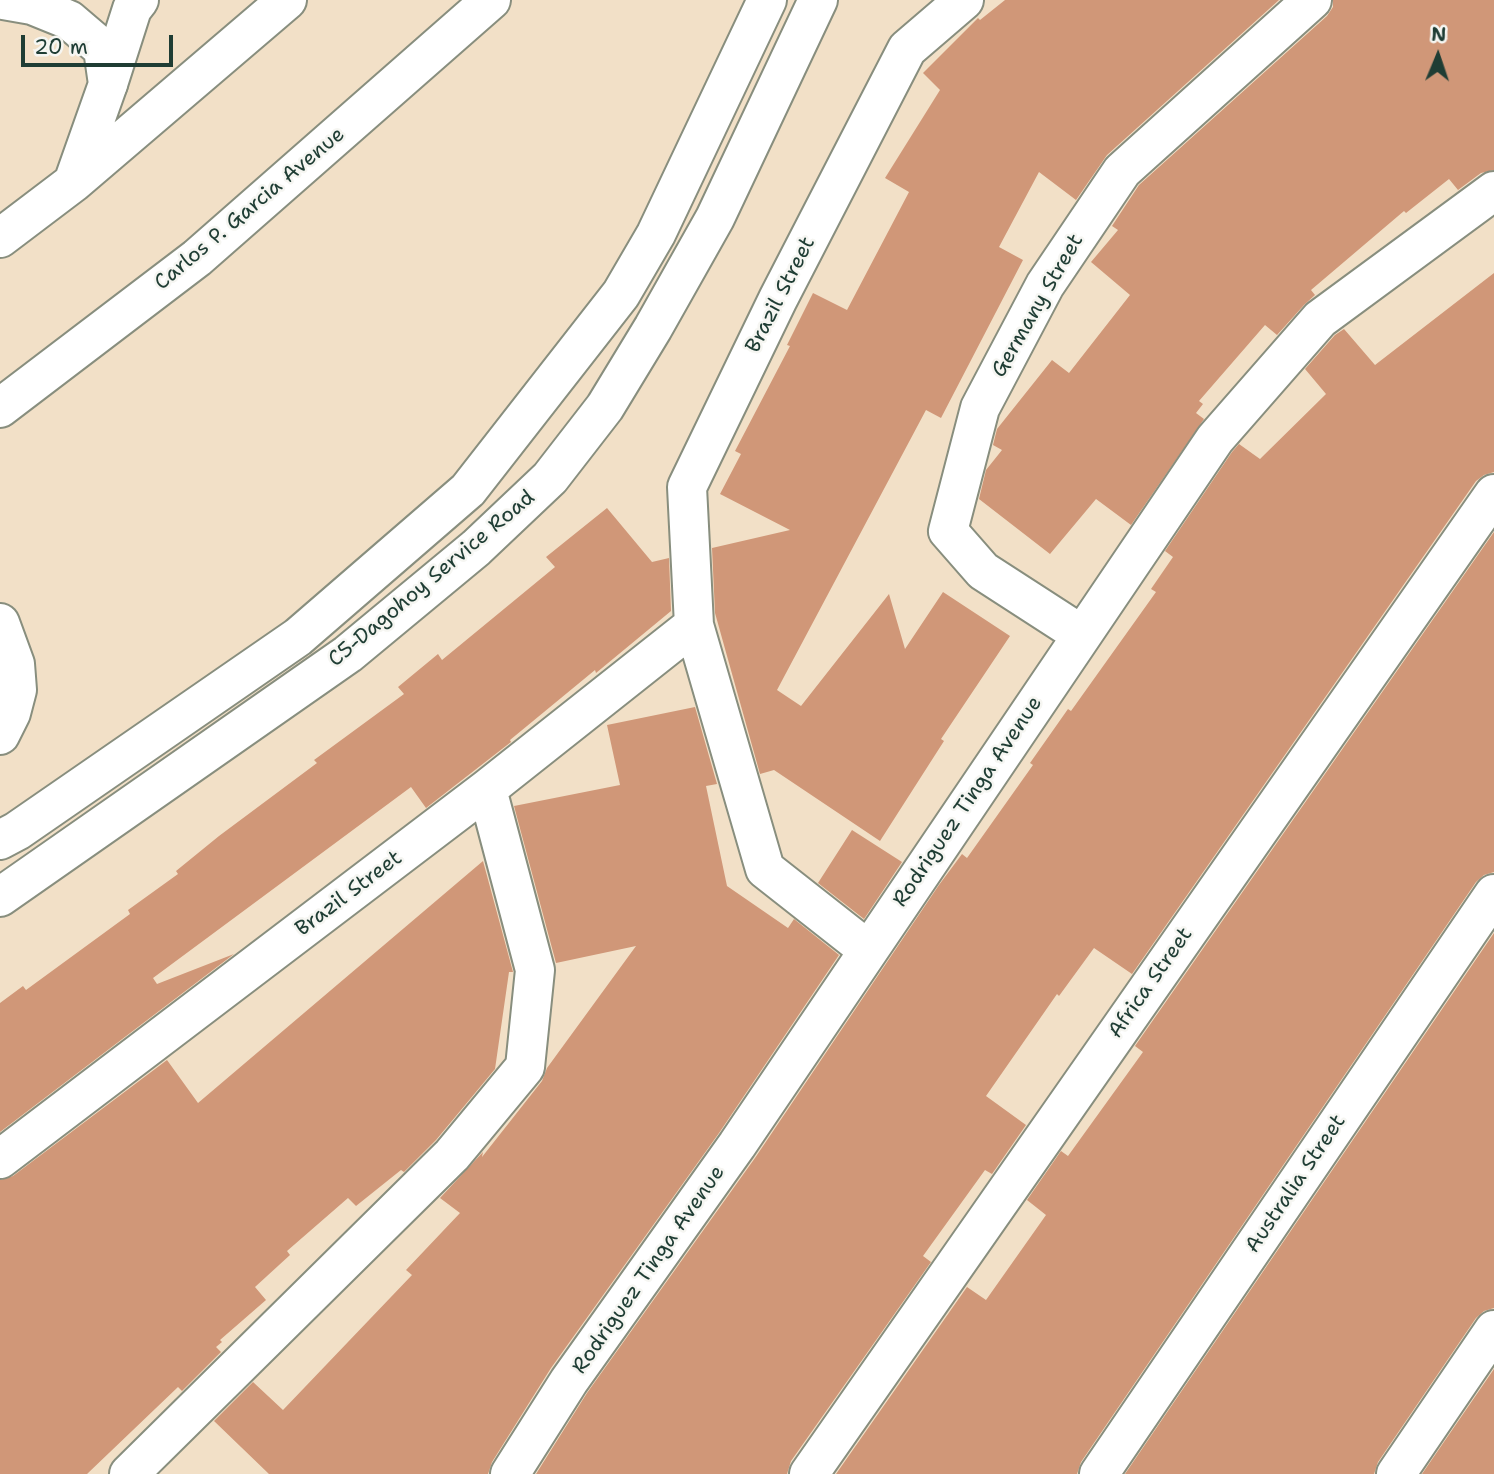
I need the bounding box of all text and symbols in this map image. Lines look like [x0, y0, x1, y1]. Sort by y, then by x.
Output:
scale bar [24, 21, 177, 65]
north arrow [1403, 21, 1473, 91]
text: N [1431, 22, 1447, 47]
text: 20 m [34, 33, 88, 61]
street label: Carlos P. Garcia Avenue [150, 122, 350, 296]
street label: Germany Street [987, 230, 1089, 382]
street label: Brazil Street [741, 233, 821, 357]
street label: C5-Dagohoy Service Road [324, 485, 540, 673]
street label: Rodriguez Tinga Avenue [888, 692, 1048, 912]
street label: Brazil Street [291, 846, 407, 942]
street label: Africa Street [1104, 923, 1198, 1043]
street label: Australia Street [1240, 1110, 1352, 1258]
street label: Rodriguez Tinga Avenue [567, 1161, 731, 1379]

